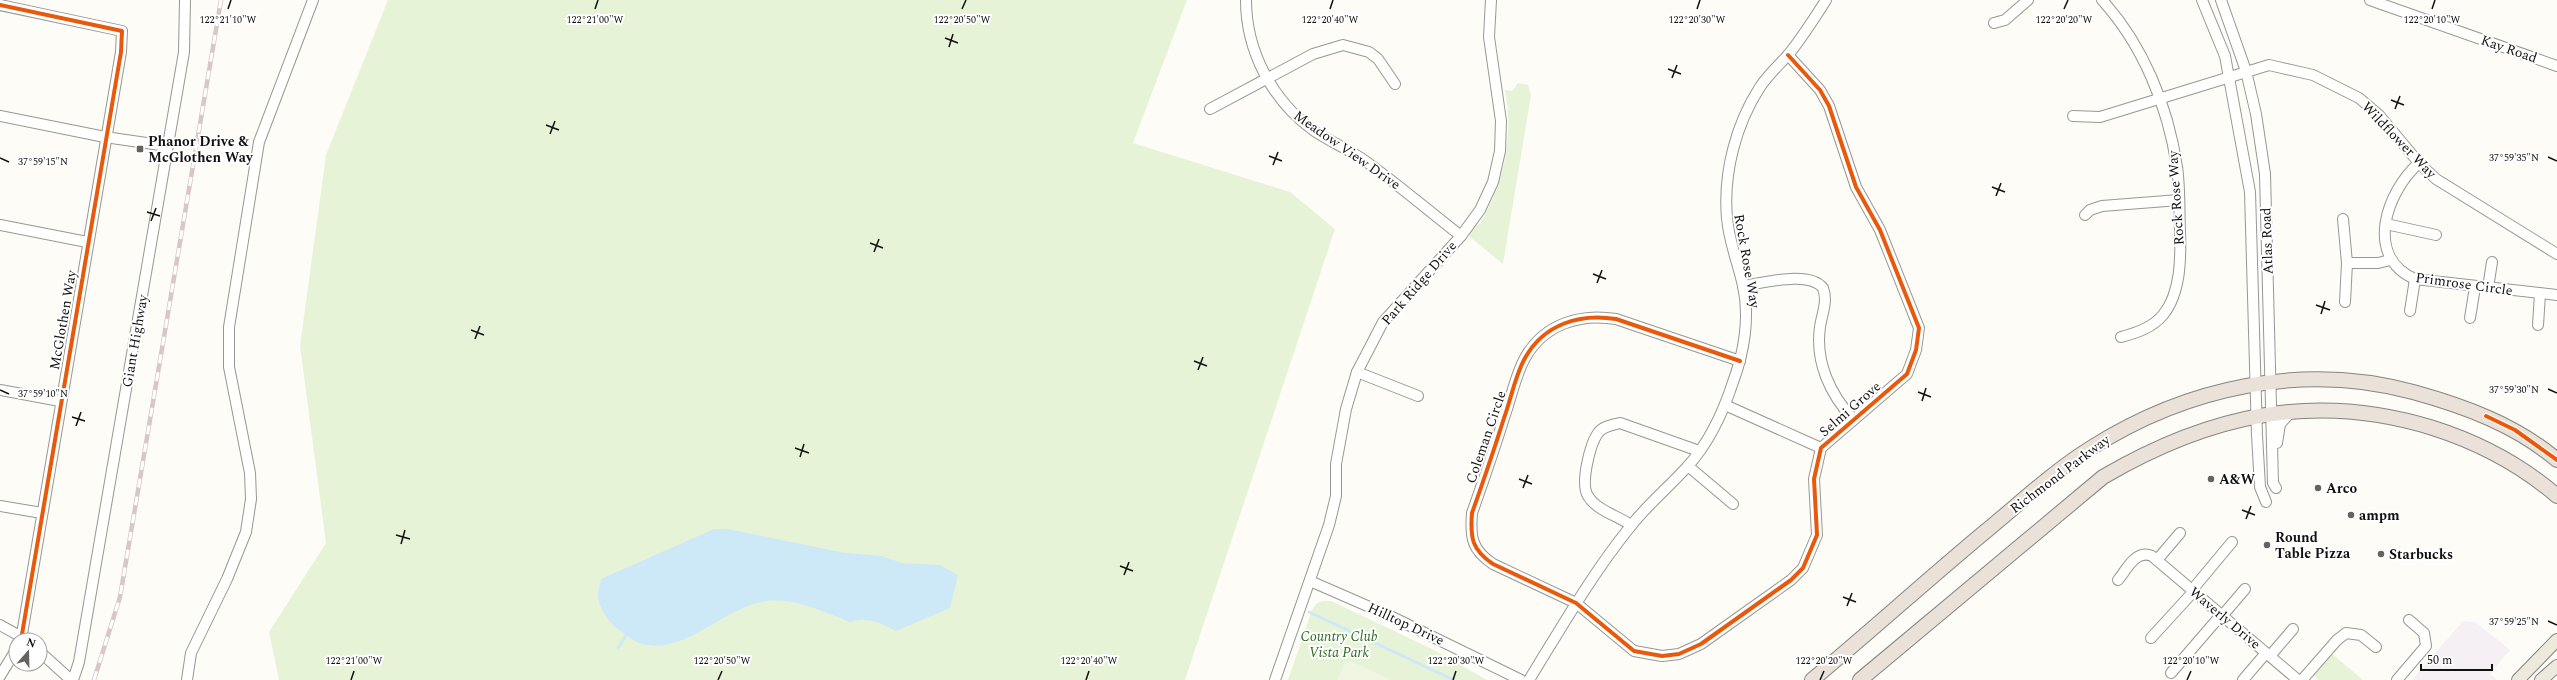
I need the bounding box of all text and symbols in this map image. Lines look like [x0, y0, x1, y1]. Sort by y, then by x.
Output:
text: 122°21'10"W [200, 12, 257, 28]
text: 122°21'00"W [567, 12, 624, 28]
text: 122°20'50"W [934, 12, 991, 28]
text: 122°20'40"W [1302, 12, 1359, 28]
text: 122°20'30"W [1669, 12, 1726, 28]
text: 122°20'20"W [2036, 12, 2093, 28]
text: 122°20'10"W [2404, 12, 2461, 28]
street label: Kay Road [2478, 30, 2540, 68]
street label: Wildflower Way [2357, 97, 2442, 184]
street label: Meadow View Drive [1289, 105, 1405, 195]
place label: Phanor Drive & McGlothen Way [148, 131, 254, 168]
marker: Phanor Drive & McGlothen Way [135, 144, 145, 154]
street label: Rock Rose Way [2162, 149, 2190, 246]
text: 37°59'35"N [2489, 150, 2539, 166]
text: 37°59'15"N [18, 154, 68, 170]
street label: Atlas Road [2255, 207, 2279, 275]
street label: Rock Rose Way [1728, 212, 1766, 311]
street label: Park Ridge Drive [1376, 236, 1462, 330]
street label: McGlothen Way [44, 267, 82, 372]
street label: Primrose Circle [2414, 267, 2514, 301]
street label: Giant Highway [117, 292, 154, 389]
street label: Selmi Grove [1814, 376, 1886, 442]
text: 37°59'30"N [2489, 382, 2539, 398]
text: 37°59'10"N [18, 386, 68, 402]
street label: Coleman Circle [1460, 388, 1512, 486]
street label: Richmond Parkway [2006, 429, 2115, 519]
place label: A&W [2219, 469, 2255, 490]
marker: A&W [2206, 474, 2216, 484]
place label: Arco [2326, 478, 2357, 499]
marker: Arco [2313, 483, 2323, 493]
place label: ampm [2359, 505, 2400, 526]
marker: ampm [2346, 510, 2356, 520]
place label: Round Table Pizza [2275, 527, 2351, 564]
marker: Round Table Pizza [2262, 540, 2272, 550]
place label: Starbucks [2389, 544, 2453, 565]
marker: Starbucks [2376, 549, 2386, 559]
street label: Waverly Drive [2185, 582, 2266, 654]
street label: Hilltop Drive [1364, 597, 1448, 651]
text: 37°59'25"N [2489, 614, 2539, 630]
park label: Country Club Vista Park [1300, 626, 1378, 663]
north arrow [8, 632, 48, 672]
text: N [24, 634, 38, 653]
scale bar [2421, 646, 2492, 672]
text: 50 m [2427, 651, 2452, 670]
text: 122°21'00"W [326, 653, 383, 669]
text: 122°20'50"W [694, 653, 751, 669]
text: 122°20'40"W [1061, 653, 1118, 669]
text: 122°20'30"W [1428, 653, 1485, 669]
text: 122°20'20"W [1796, 653, 1853, 669]
text: 122°20'10"W [2163, 653, 2220, 669]

